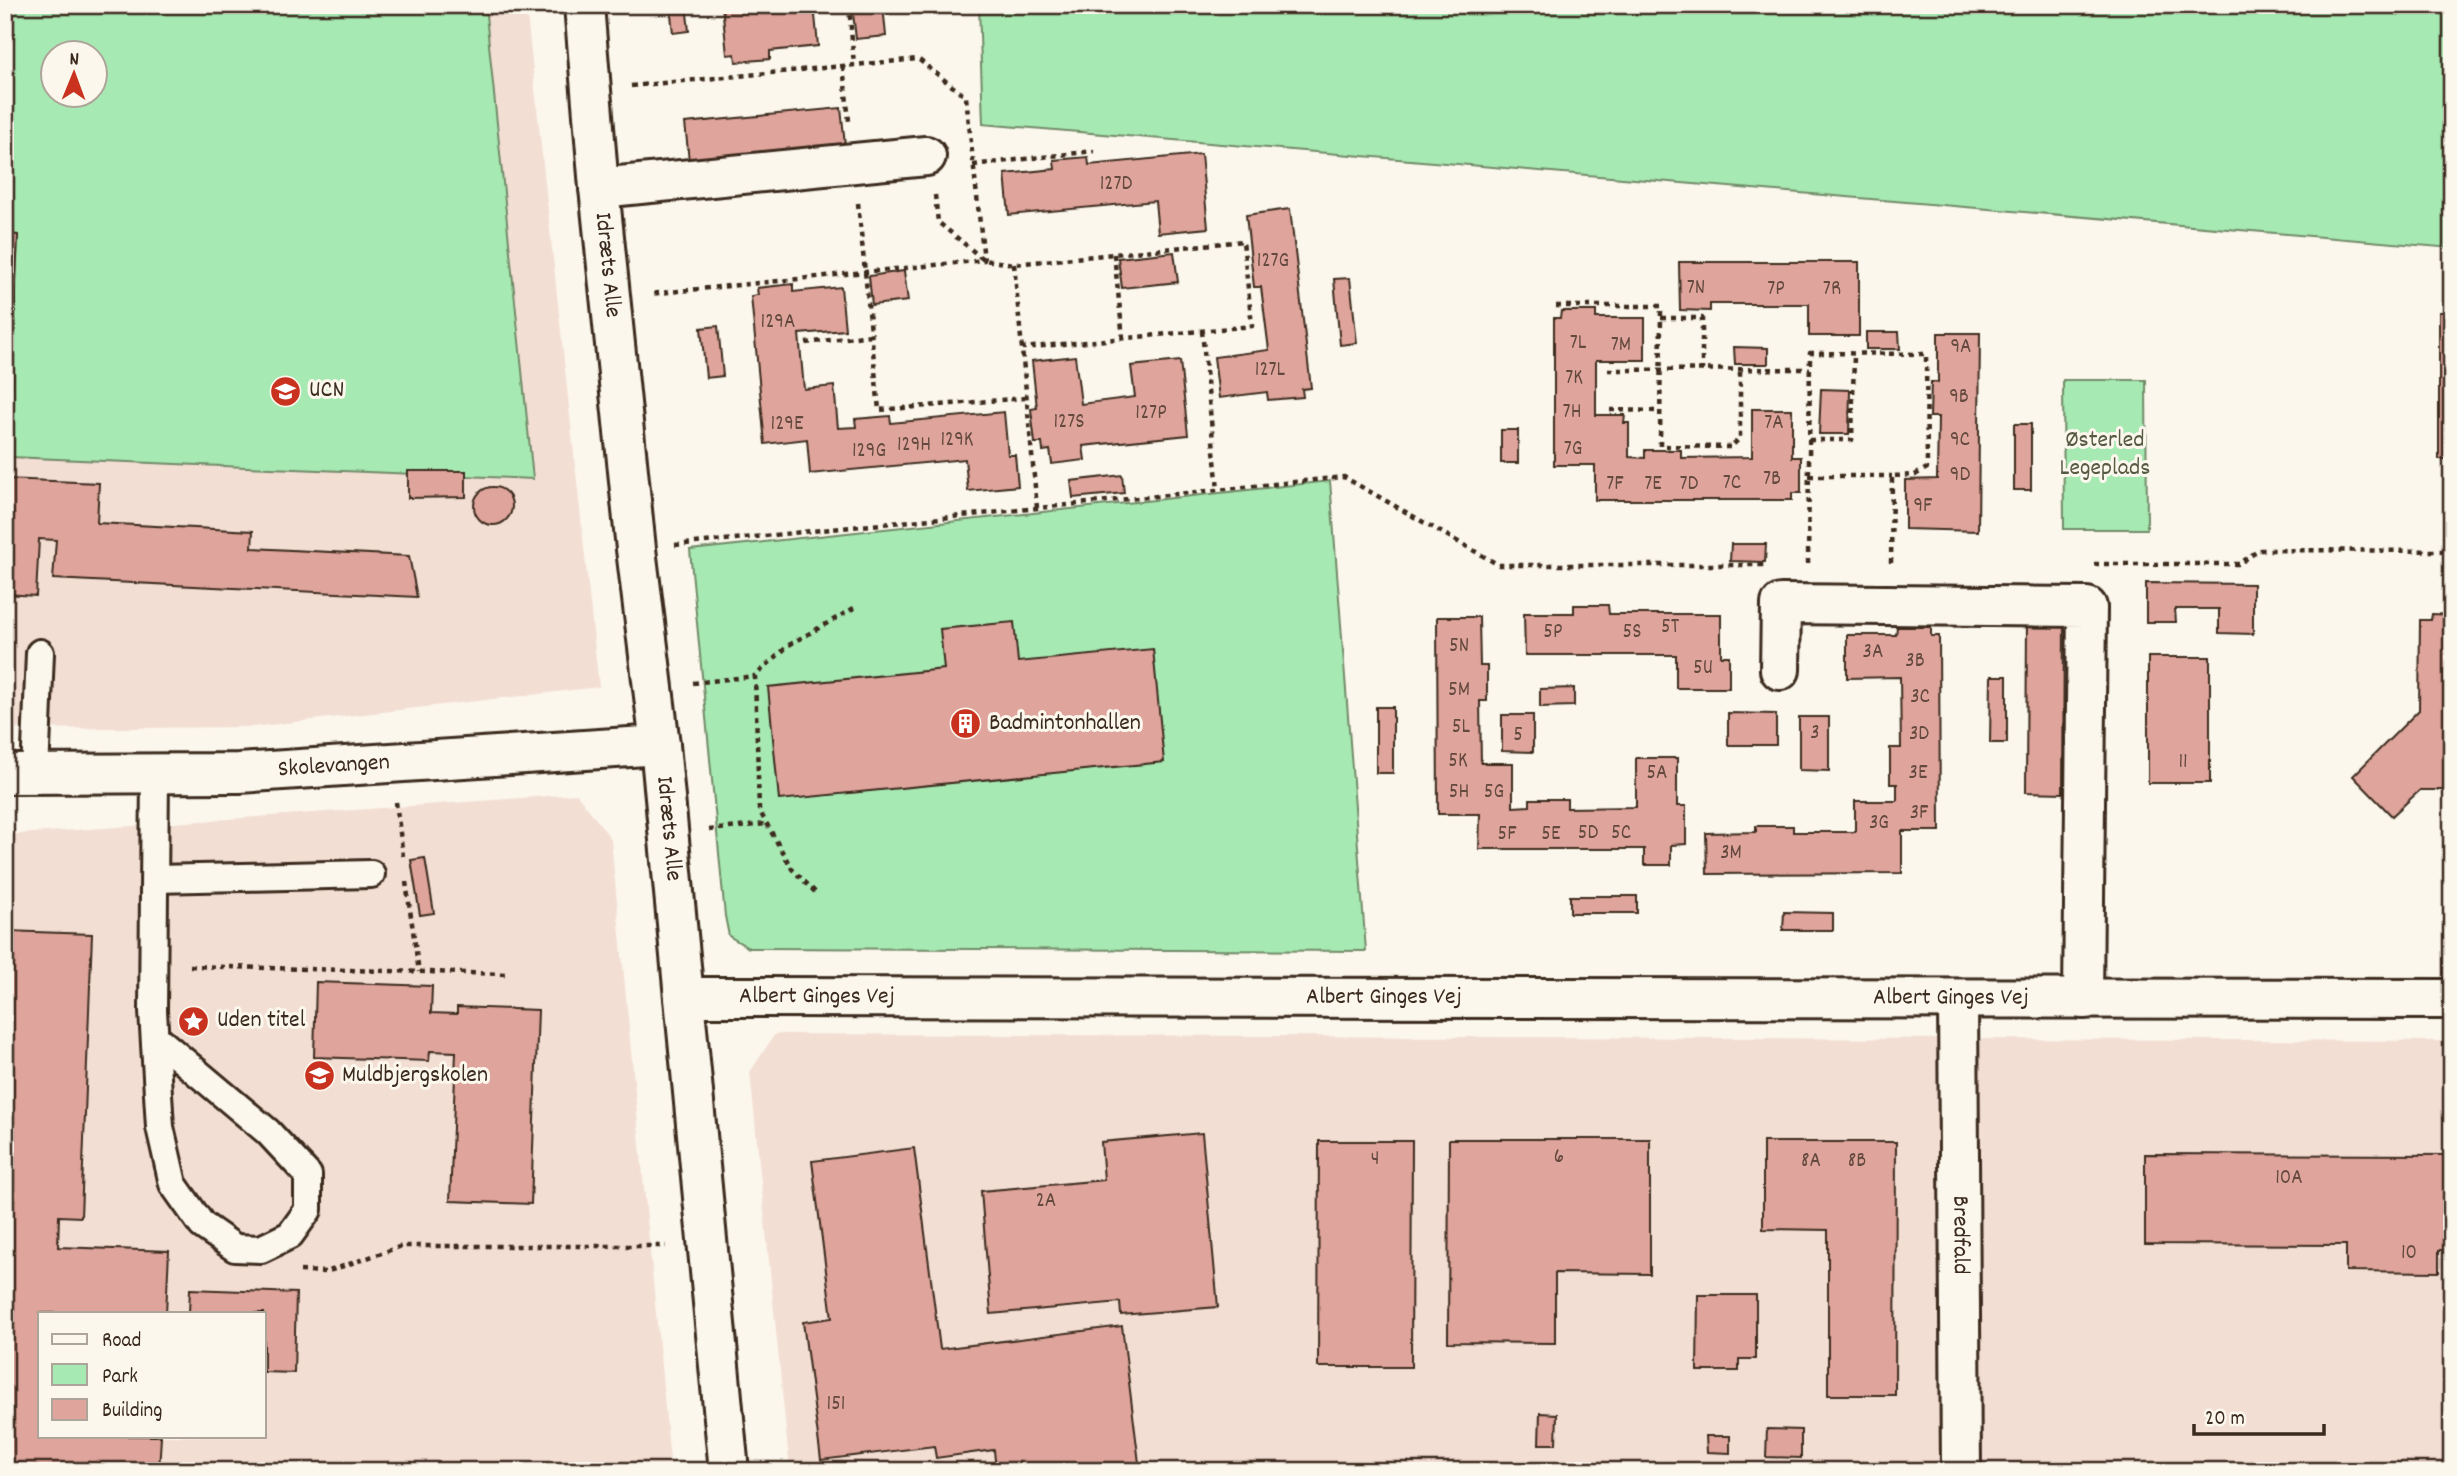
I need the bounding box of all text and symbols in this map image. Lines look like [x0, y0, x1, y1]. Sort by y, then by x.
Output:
north arrow [38, 38, 108, 108]
text: N [69, 47, 79, 74]
house number: 127D [1100, 170, 1132, 200]
street label: Idræts Alle [585, 211, 629, 319]
house number: 127G [1257, 247, 1289, 277]
house number: 7N [1687, 274, 1705, 304]
house number: 7P [1767, 275, 1785, 305]
house number: 7R [1823, 275, 1841, 305]
house number: 129A [761, 308, 795, 338]
house number: 7L [1570, 329, 1587, 359]
house number: 7M [1611, 331, 1631, 361]
house number: 9A [1950, 333, 1972, 363]
house number: 127L [1255, 356, 1286, 386]
house number: 7K [1565, 364, 1583, 394]
school or university icon: UCN [269, 374, 303, 408]
place label: UCN [309, 374, 344, 408]
house number: 9B [1949, 383, 1969, 413]
house number: 7H [1563, 398, 1581, 428]
house number: 127P [1135, 399, 1167, 429]
house number: 127S [1053, 408, 1085, 438]
house number: 7A [1764, 409, 1784, 439]
house number: 129E [771, 410, 804, 440]
park label: Østerled Legeplads [2060, 424, 2150, 486]
house number: 129K [940, 426, 974, 456]
house number: 9C [1950, 426, 1970, 456]
house number: 129H [897, 431, 931, 461]
house number: 7G [1564, 435, 1582, 465]
house number: 129G [852, 437, 886, 467]
house number: 9D [1950, 461, 1970, 491]
house number: 7B [1763, 465, 1781, 495]
house number: 7C [1723, 469, 1741, 499]
house number: 7F [1606, 470, 1624, 500]
house number: 7E [1644, 470, 1662, 500]
house number: 7D [1680, 470, 1699, 500]
house number: 9F [1914, 492, 1933, 522]
house number: 5T [1661, 613, 1680, 643]
house number: 5P [1543, 618, 1563, 648]
house number: 5S [1623, 618, 1641, 648]
house number: 5N [1449, 632, 1469, 662]
house number: 3A [1863, 638, 1883, 668]
house number: 3B [1905, 647, 1925, 677]
house number: 5U [1693, 654, 1713, 684]
house number: 5M [1448, 676, 1470, 706]
house number: 3C [1910, 683, 1930, 713]
building icon: Badmintonhallen [949, 707, 983, 741]
place label: Badmintonhallen [989, 707, 1141, 741]
house number: 5L [1452, 713, 1471, 743]
house number: 3 [1810, 719, 1820, 749]
house number: 3D [1909, 720, 1929, 750]
house number: 5 [1513, 721, 1523, 751]
street label: Skolevangen [277, 746, 391, 787]
house number: 5K [1448, 747, 1468, 777]
house number: 11 [2178, 748, 2188, 778]
house number: 5A [1646, 759, 1668, 789]
house number: 3E [1909, 759, 1928, 789]
street label: Idræts Alle [646, 775, 690, 883]
house number: 5H [1449, 778, 1469, 808]
house number: 5G [1484, 778, 1504, 808]
house number: 3F [1910, 799, 1929, 829]
house number: 3G [1869, 809, 1889, 839]
house number: 5D [1578, 819, 1598, 849]
house number: 5C [1611, 819, 1631, 849]
house number: 5F [1497, 820, 1517, 850]
house number: 5E [1541, 820, 1561, 850]
house number: 3M [1720, 839, 1742, 869]
street label: Albert Ginges Vej [739, 980, 895, 1014]
street label: Albert Ginges Vej [1306, 981, 1462, 1015]
street label: Albert Ginges Vej [1873, 981, 2029, 1016]
place icon: Uden titel [177, 1004, 211, 1038]
place label: Uden titel [217, 1004, 306, 1038]
school or university icon: Muldbjergskolen [302, 1059, 336, 1093]
place label: Muldbjergskolen [342, 1059, 488, 1093]
house number: 6 [1554, 1143, 1564, 1173]
house number: 4 [1371, 1145, 1379, 1175]
house number: 8A [1801, 1147, 1821, 1177]
house number: 8B [1848, 1147, 1866, 1177]
house number: 10A [2275, 1164, 2303, 1194]
house number: 2A [1036, 1187, 1056, 1217]
street label: Bredfald [1942, 1195, 1977, 1275]
house number: 10 [2401, 1239, 2417, 1269]
legend [38, 1312, 266, 1438]
text: Road [102, 1327, 141, 1357]
text: Park [102, 1363, 138, 1393]
house number: 151 [827, 1390, 845, 1420]
scale bar [2194, 1392, 2324, 1436]
text: Building [102, 1397, 162, 1427]
text: 20 m [2205, 1405, 2245, 1435]

